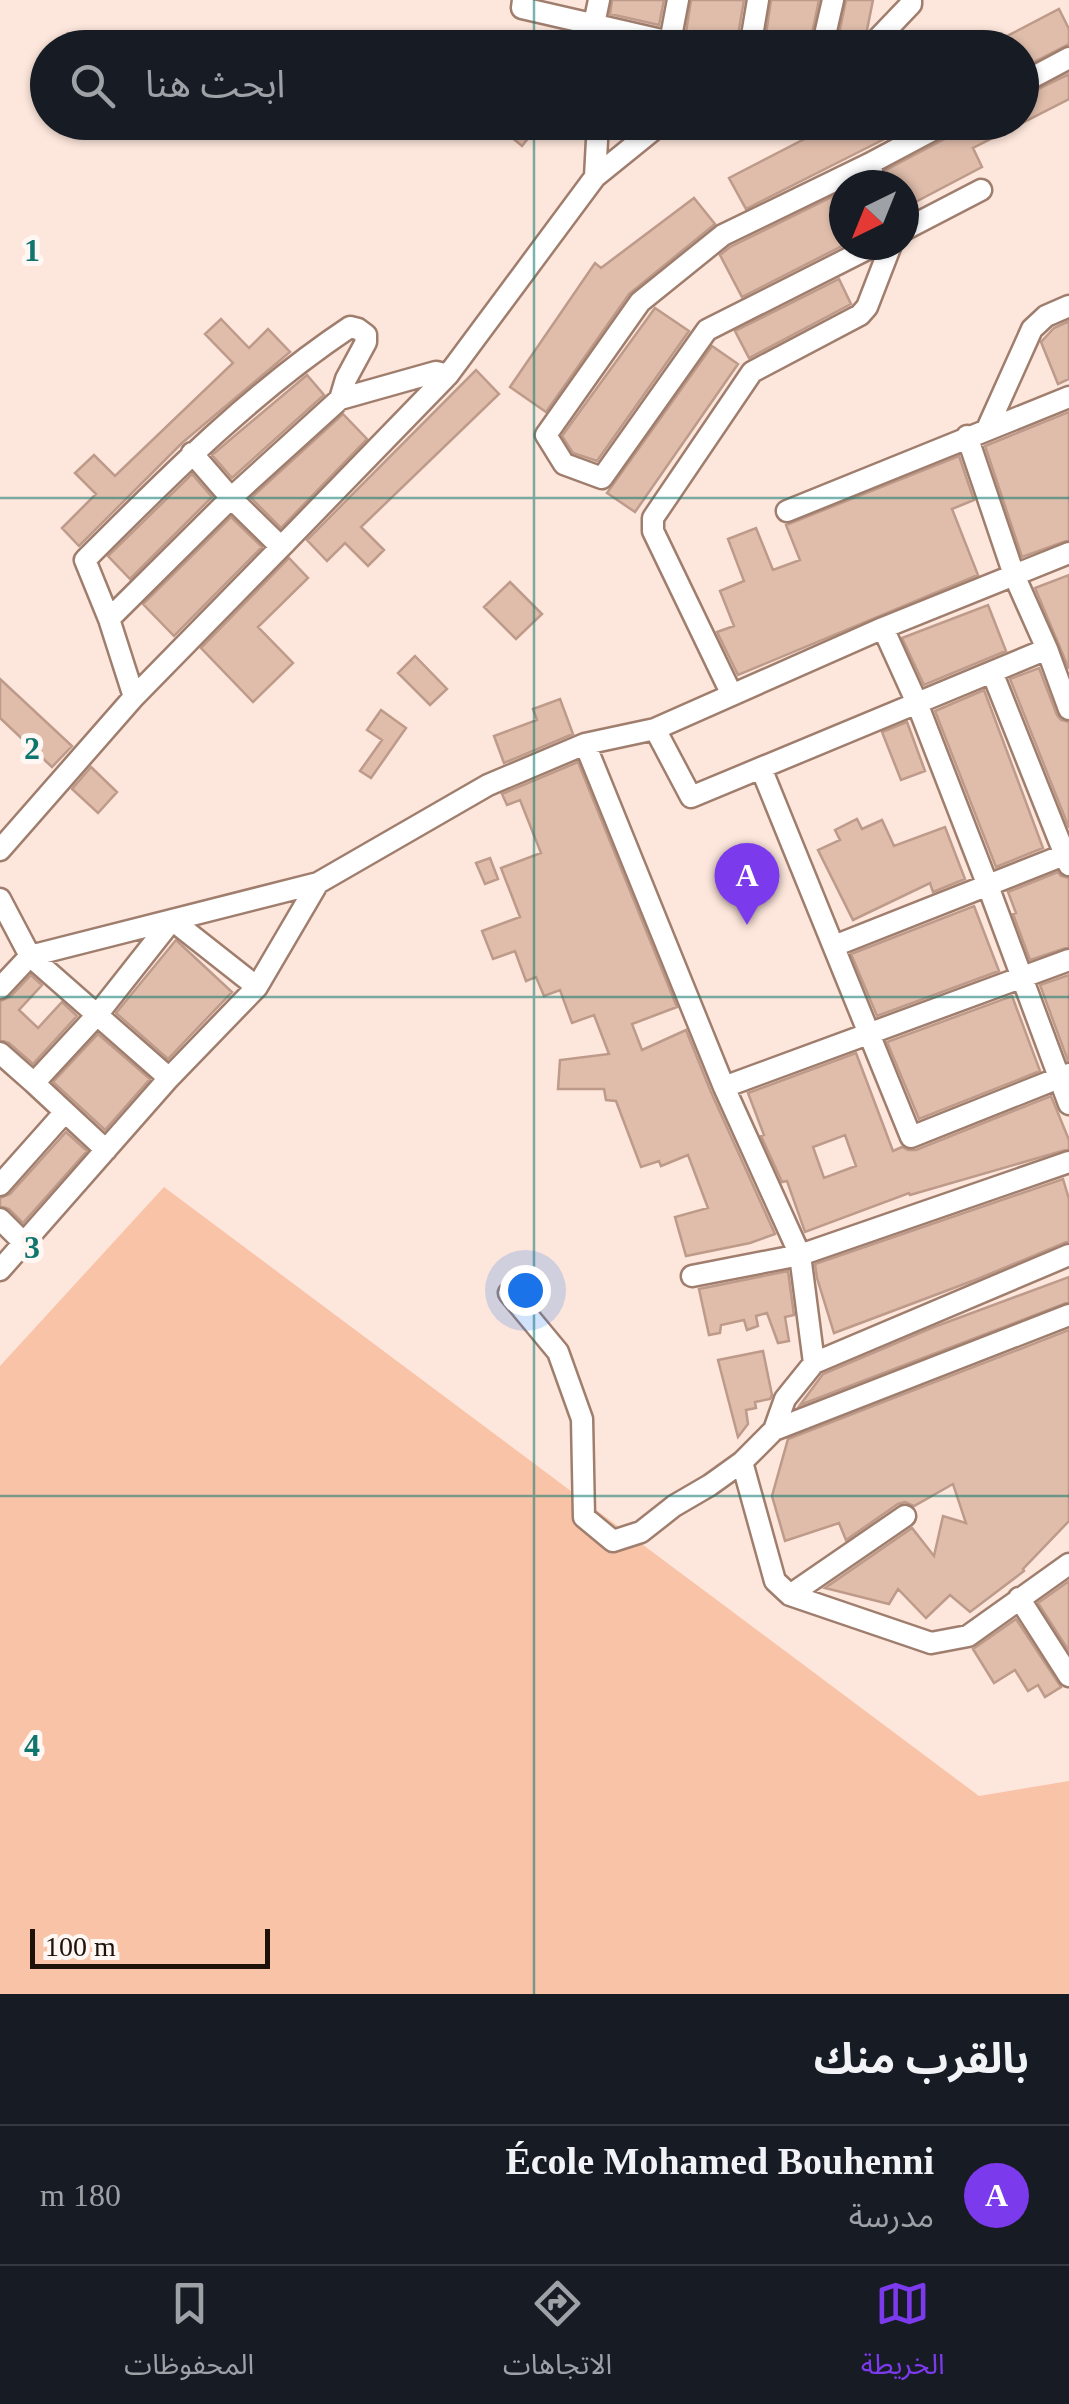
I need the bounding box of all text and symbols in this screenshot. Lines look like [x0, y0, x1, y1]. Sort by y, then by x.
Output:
search box [30, 30, 1039, 140]
icon: search [65, 58, 120, 113]
text: ابحث هنا [145, 63, 285, 105]
north arrow [829, 170, 919, 260]
text: 1 [24, 232, 40, 268]
text: 2 [24, 730, 40, 766]
pin: A [714, 842, 780, 925]
text: 3 [24, 1229, 40, 1265]
your location [500, 1265, 551, 1316]
text: 4 [24, 1727, 40, 1763]
scale bar [30, 1924, 270, 1968]
text: 100 m [45, 1931, 116, 1962]
text: بالقرب منك [814, 2036, 1029, 2082]
text: École Mohamed Bouhenni [505, 2140, 934, 2182]
text: 180 m [40, 2177, 121, 2213]
text: A [985, 2177, 1008, 2213]
text: مدرسة [849, 2198, 934, 2234]
tab: المحفوظات [124, 2276, 254, 2395]
tab: الاتجاهات [503, 2276, 612, 2395]
tab: الخريطة [861, 2276, 945, 2395]

